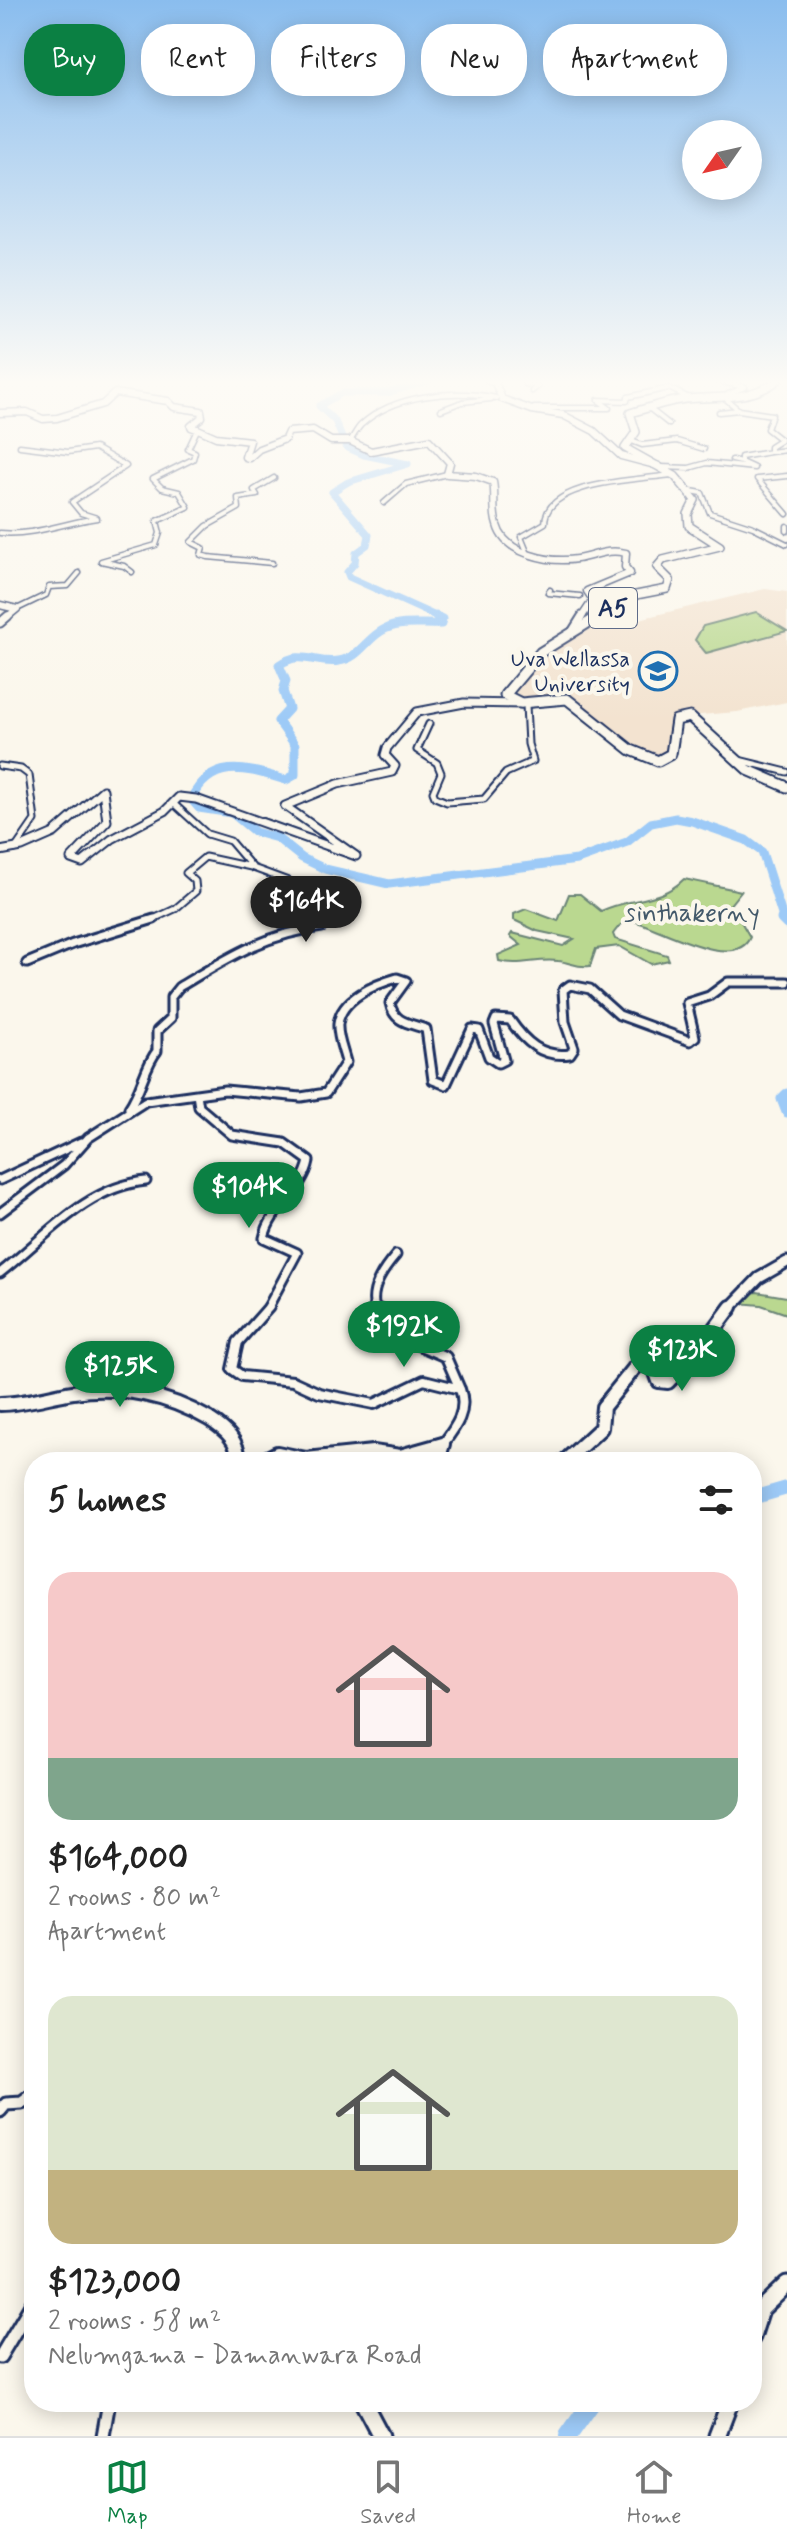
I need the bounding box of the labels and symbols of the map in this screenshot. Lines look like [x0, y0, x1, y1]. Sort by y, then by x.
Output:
north arrow [682, 120, 762, 200]
road number: A5 [589, 588, 637, 628]
place label: Uva Wellassa University [511, 646, 630, 699]
school or university icon: Uva Wellassa University [637, 650, 679, 692]
pin: $164K [250, 876, 362, 944]
park label: sinthakerny [624, 897, 760, 931]
pin: $104K [193, 1162, 305, 1230]
pin: $192K [348, 1301, 460, 1369]
pin: $123K [626, 1325, 738, 1393]
pin: $125K [64, 1341, 176, 1409]

